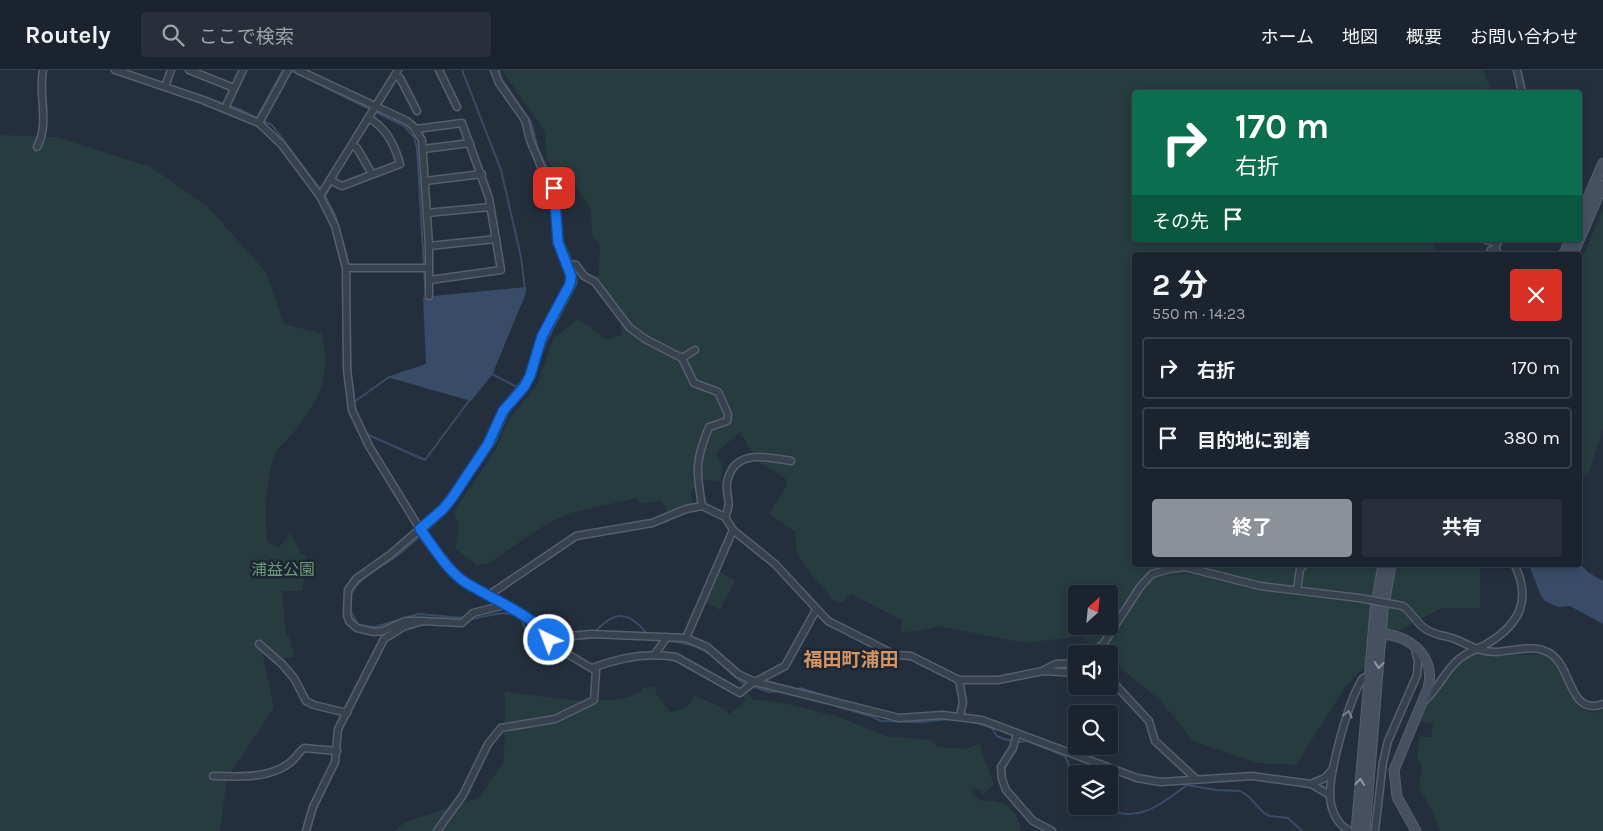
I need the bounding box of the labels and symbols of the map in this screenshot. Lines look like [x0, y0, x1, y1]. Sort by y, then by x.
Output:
pin [533, 167, 575, 209]
park label: 浦益公園 [251, 560, 315, 579]
north arrow [1068, 585, 1118, 635]
position arrow [522, 613, 574, 665]
district label: 福田町浦田 [803, 649, 899, 671]
one-way arrow [1373, 662, 1384, 670]
one-way arrow [1342, 710, 1352, 718]
one-way arrow [1355, 778, 1366, 786]

